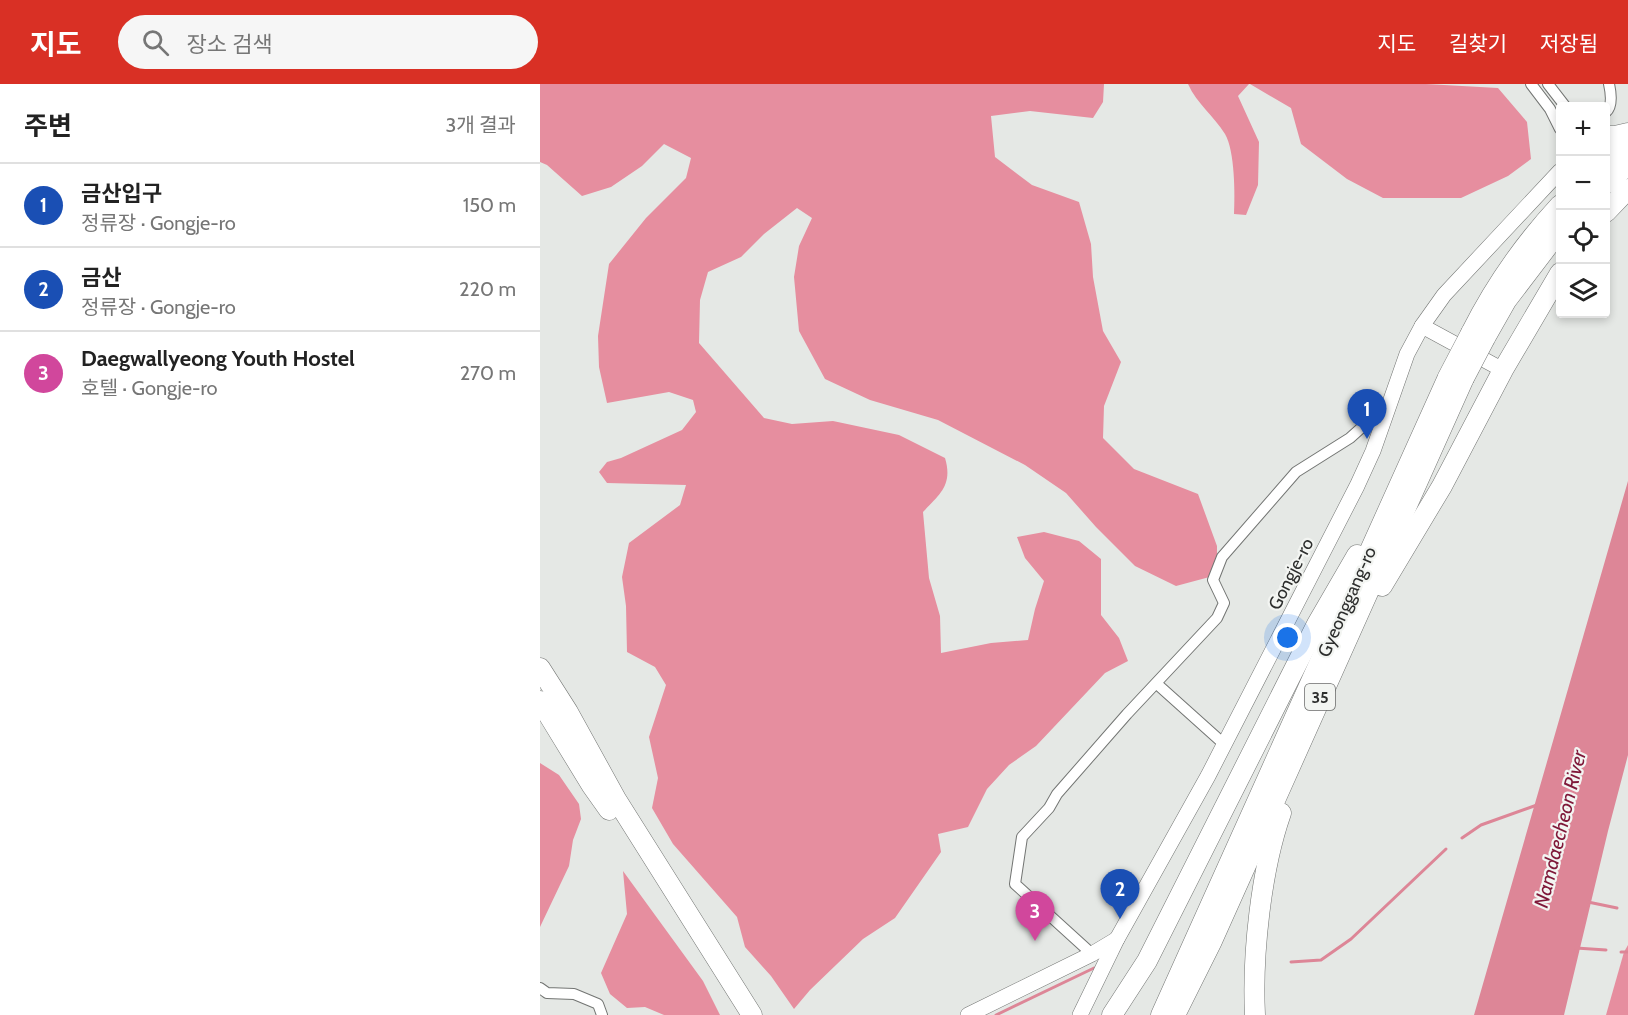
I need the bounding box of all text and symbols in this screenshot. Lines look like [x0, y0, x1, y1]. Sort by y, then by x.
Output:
search box [118, 15, 538, 69]
icon: search [139, 26, 172, 59]
text: 지도 [30, 27, 82, 61]
text: 장소 검색 [187, 31, 272, 58]
text: 지도 [1377, 31, 1416, 56]
text: 길찾기 [1449, 31, 1507, 56]
text: 저장됨 [1540, 31, 1598, 56]
map controls [1556, 102, 1610, 318]
button: + [1556, 102, 1610, 156]
text: 주변 [24, 110, 72, 142]
text: 3개 결과 [445, 113, 516, 137]
button: − [1556, 156, 1610, 210]
text: 금산입구 [81, 180, 162, 207]
text: 1 [40, 193, 47, 217]
text: 150 m [463, 193, 516, 217]
button: locate [1556, 210, 1610, 264]
text: 정류장 · Gongje-ro [81, 211, 236, 235]
text: 금산 [81, 264, 121, 291]
button: layers [1556, 264, 1610, 318]
text: 2 [38, 277, 49, 301]
text: 220 m [459, 277, 516, 301]
text: 정류장 · Gongje-ro [81, 295, 236, 319]
text: Daegwallyeong Youth Hostel [81, 345, 355, 372]
text: 3 [38, 361, 49, 385]
text: 270 m [460, 361, 516, 385]
text: 호텔 · Gongje-ro [81, 376, 217, 400]
pin: 1 [1348, 390, 1386, 439]
street label: Gongje-ro [1264, 534, 1318, 613]
street label: Gyeonggang-ro [1313, 543, 1381, 661]
your location [1273, 623, 1302, 652]
road number: 35 [1305, 684, 1335, 710]
water label: Namdaecheon River [1529, 747, 1591, 910]
pin: 2 [1100, 870, 1140, 919]
pin: 3 [1016, 892, 1054, 941]

